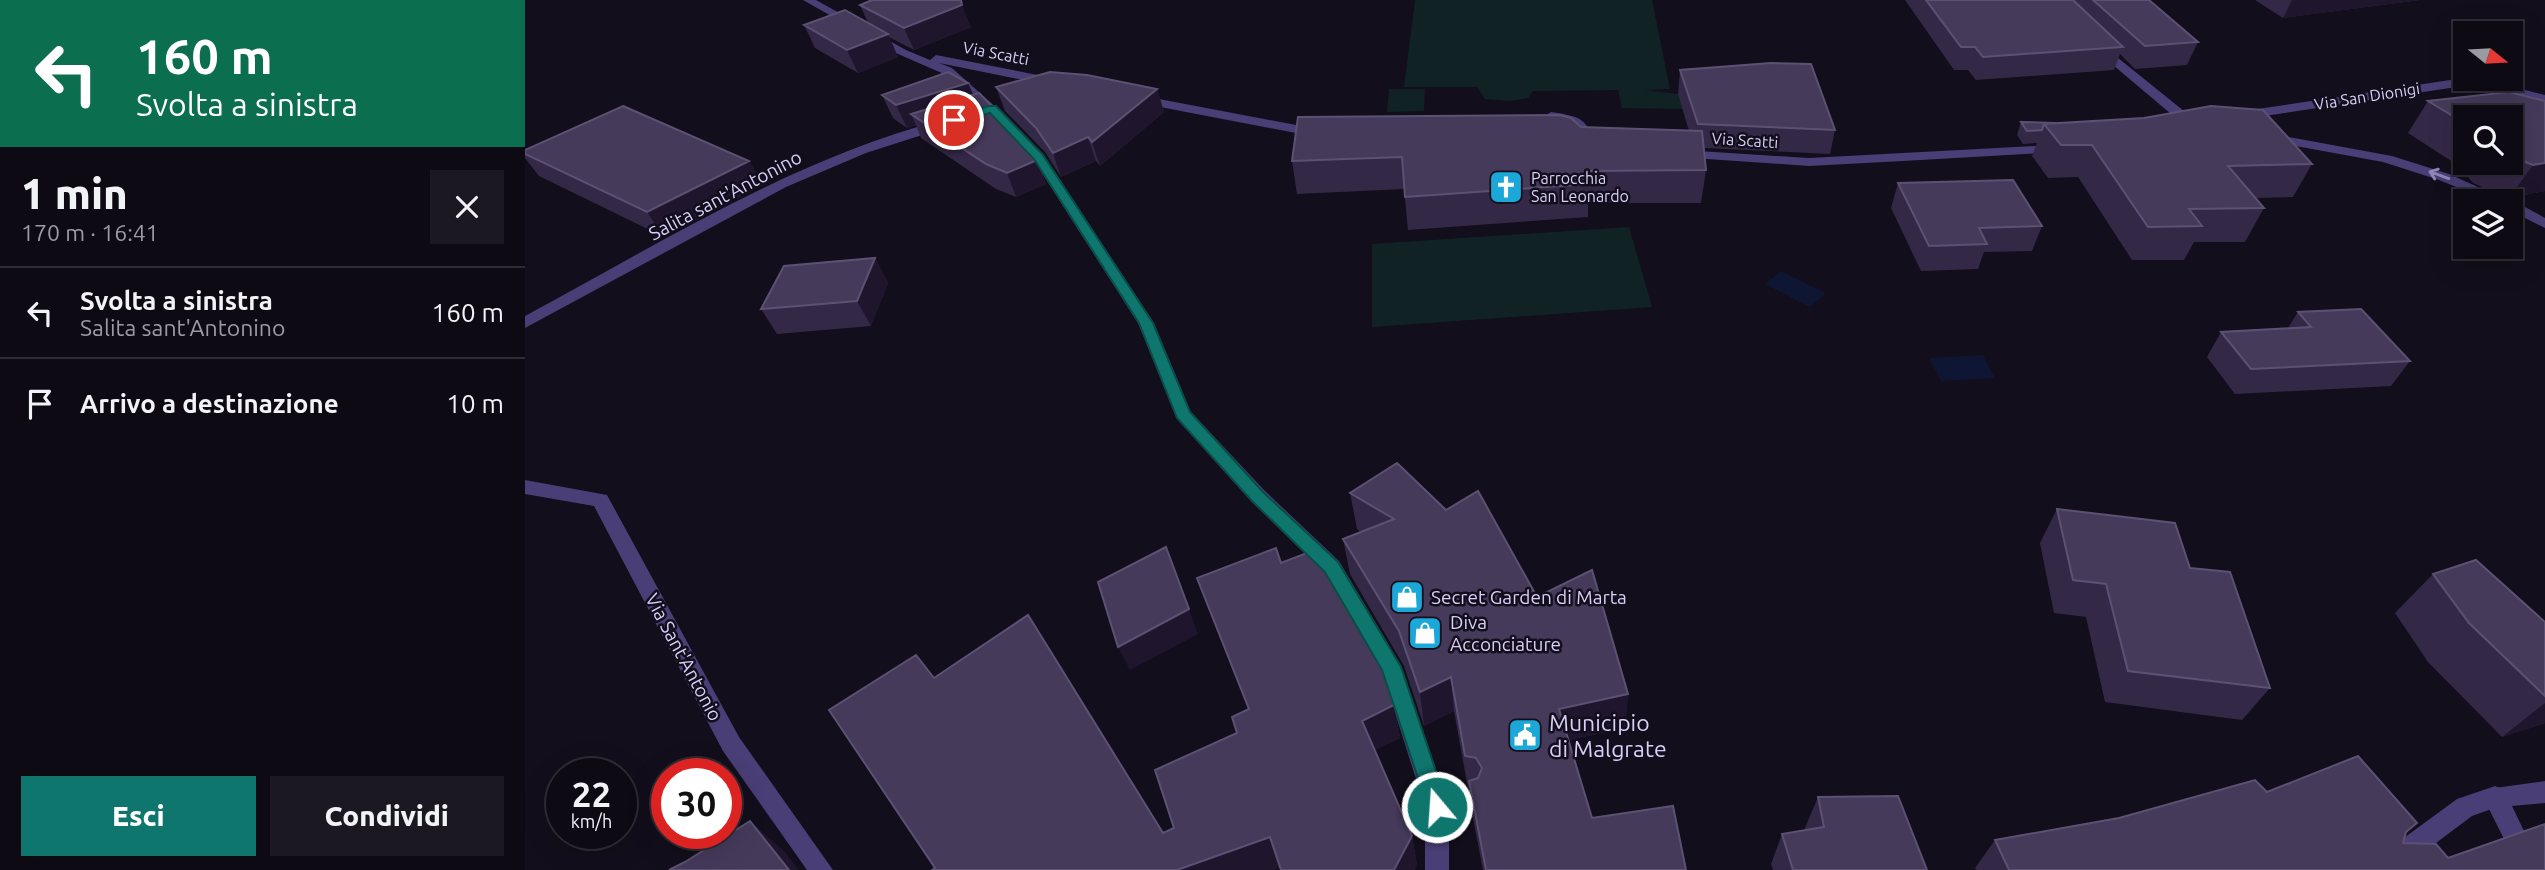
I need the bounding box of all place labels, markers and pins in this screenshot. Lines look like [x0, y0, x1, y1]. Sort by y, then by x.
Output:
pin [924, 90, 984, 150]
church icon: Parrocchia San Leonardo [1487, 168, 1525, 206]
place label: Parrocchia San Leonardo [1531, 169, 1629, 205]
shop icon: Secret Garden di Marta [1388, 578, 1426, 616]
place label: Secret Garden di Marta [1431, 586, 1627, 608]
place label: Diva Acconciature [1450, 611, 1561, 655]
shop icon: Diva Acconciature [1406, 614, 1444, 652]
place label: Municipio di Malgrate [1549, 710, 1667, 761]
public building icon: Municipio di Malgrate [1506, 716, 1544, 754]

